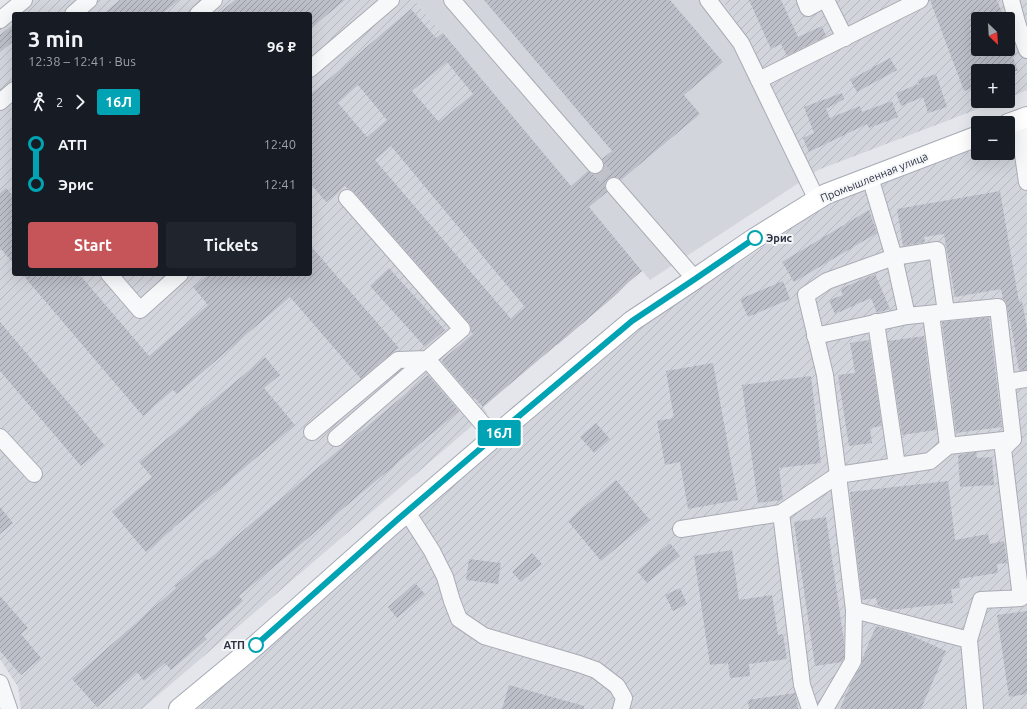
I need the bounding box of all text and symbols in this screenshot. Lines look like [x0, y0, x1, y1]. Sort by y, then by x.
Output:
north arrow [971, 12, 1015, 56]
map controls [971, 12, 1015, 160]
text: 3 min [28, 26, 84, 51]
text: 96 ₽ [267, 38, 296, 55]
text: 12:38 – 12:41 · Bus [28, 54, 136, 68]
button: + [971, 64, 1015, 108]
icon: walk [28, 91, 50, 113]
icon: forward [69, 91, 91, 113]
text: 16Л [105, 94, 132, 110]
text: 2 [56, 95, 63, 109]
button: − [971, 116, 1015, 160]
text: АТП [58, 136, 87, 153]
text: 12:40 [263, 137, 296, 151]
street label: Промышленная улица [818, 150, 930, 204]
text: Эрис [58, 176, 94, 193]
text: 12:41 [263, 177, 296, 191]
button: Start [28, 222, 158, 268]
button: Tickets [166, 222, 296, 268]
marker: Эрис [747, 230, 763, 246]
place label: Эрис [766, 232, 793, 244]
line badge: 16Л [476, 420, 522, 446]
text: 16Л [486, 425, 512, 441]
marker: АТП [248, 637, 264, 653]
place label: АТП [223, 639, 245, 651]

